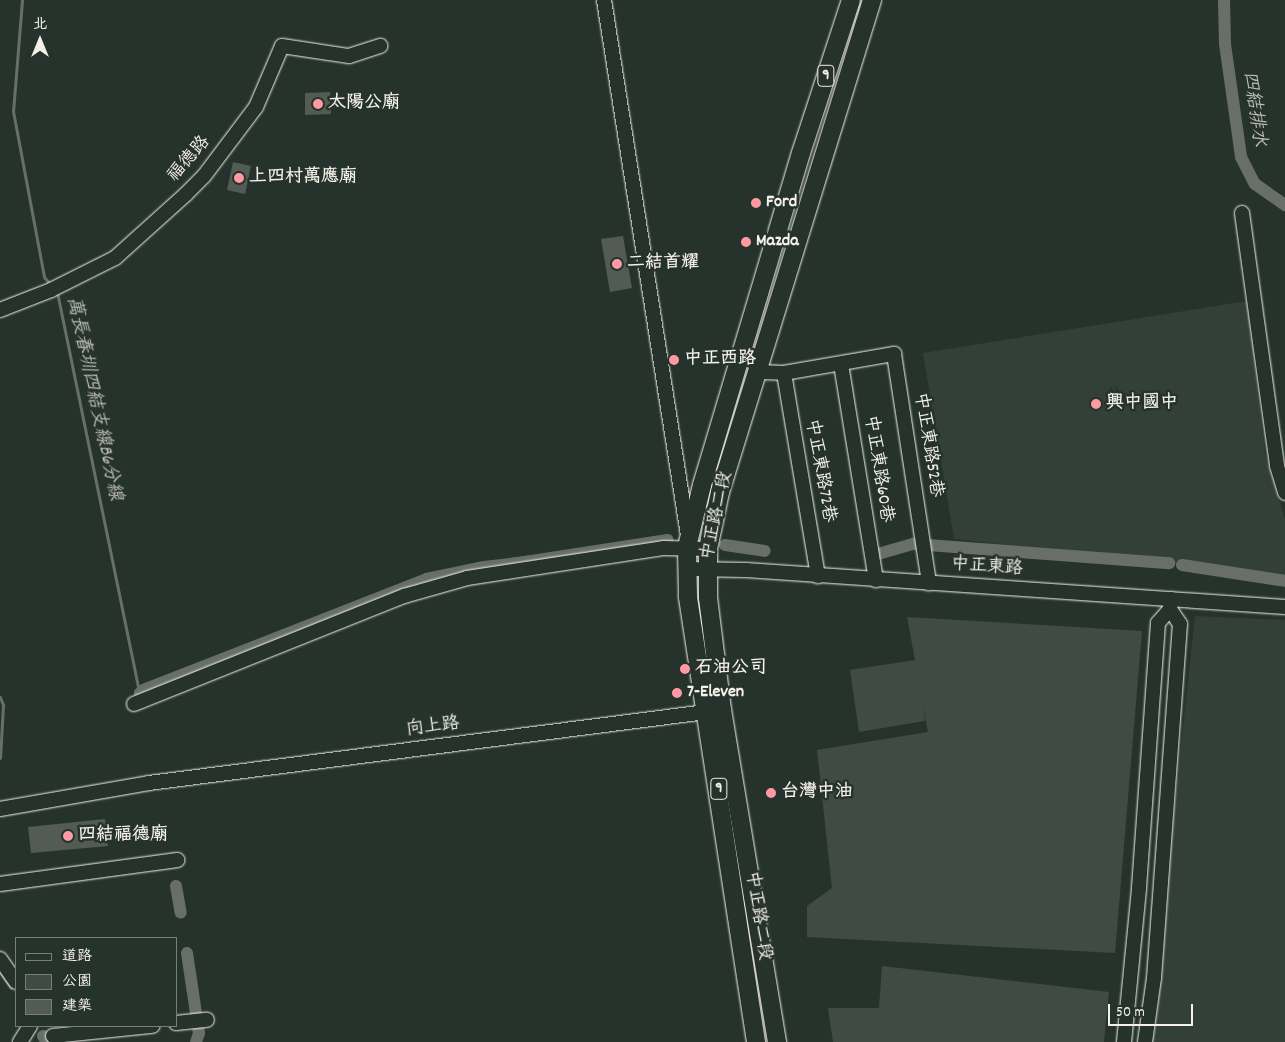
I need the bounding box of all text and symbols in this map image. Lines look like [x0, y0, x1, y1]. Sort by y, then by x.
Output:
north arrow [15, 15, 65, 65]
text: 北 [33, 15, 47, 35]
road number: 9 [817, 62, 835, 90]
water label: 四結排水 [1236, 70, 1270, 148]
place label: 太陽公廟 [328, 93, 400, 115]
marker: 太陽公廟 [312, 98, 324, 110]
street label: 福德路 [164, 133, 216, 187]
place label: 上四村萬應廟 [249, 167, 357, 189]
marker: 上四村萬應廟 [233, 172, 245, 184]
place label: Ford [766, 192, 797, 214]
marker: Ford [750, 197, 762, 209]
place label: Mazda [756, 231, 799, 253]
marker: Mazda [740, 236, 752, 248]
place label: 二結首耀 [627, 253, 699, 275]
marker: 二結首耀 [611, 258, 623, 270]
water label: 萬長春圳四結支線B6分線 [60, 295, 126, 503]
place label: 中正西路 [684, 349, 756, 371]
marker: 中正西路 [668, 354, 680, 366]
street label: 中正東路52巷 [908, 391, 946, 499]
place label: 興中國中 [1106, 393, 1178, 415]
marker: 興中國中 [1090, 398, 1102, 410]
street label: 中正東路60巷 [858, 414, 896, 524]
street label: 中正東路72巷 [799, 418, 839, 524]
street label: 中正路二段 [698, 470, 738, 562]
street label: 中正東路 [950, 555, 1024, 581]
place label: 石油公司 [695, 658, 767, 680]
marker: 石油公司 [679, 663, 691, 675]
place label: 7-Eleven [687, 682, 744, 704]
marker: 7-Eleven [671, 687, 683, 699]
street label: 向上路 [405, 714, 461, 742]
road number: 9 [710, 776, 728, 802]
place label: 台灣中油 [781, 782, 853, 804]
marker: 台灣中油 [765, 787, 777, 799]
place label: 四結福德廟 [78, 825, 168, 847]
marker: 四結福德廟 [62, 830, 74, 842]
street label: 中正路二段 [739, 870, 775, 962]
legend [15, 937, 178, 1027]
text: 道路 [62, 946, 92, 968]
text: 公園 [62, 971, 92, 993]
scale bar [1110, 994, 1195, 1026]
text: 建築 [62, 996, 92, 1018]
text: 50 m [1116, 1002, 1145, 1024]

